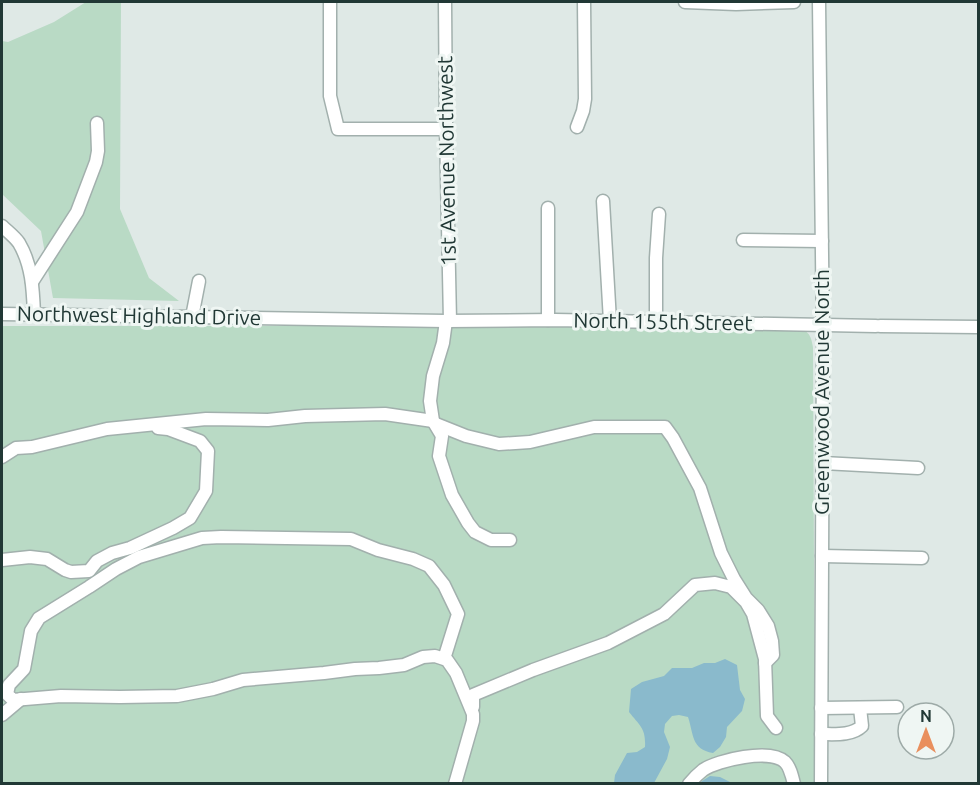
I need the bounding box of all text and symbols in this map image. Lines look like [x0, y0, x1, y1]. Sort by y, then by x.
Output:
street label: 1st Avenue Northwest [432, 56, 460, 266]
street label: Greenwood Avenue North [809, 269, 833, 515]
street label: Northwest Highland Drive [17, 301, 261, 329]
street label: North 155th Street [573, 307, 753, 335]
north arrow [896, 701, 956, 761]
text: N [920, 707, 932, 725]

